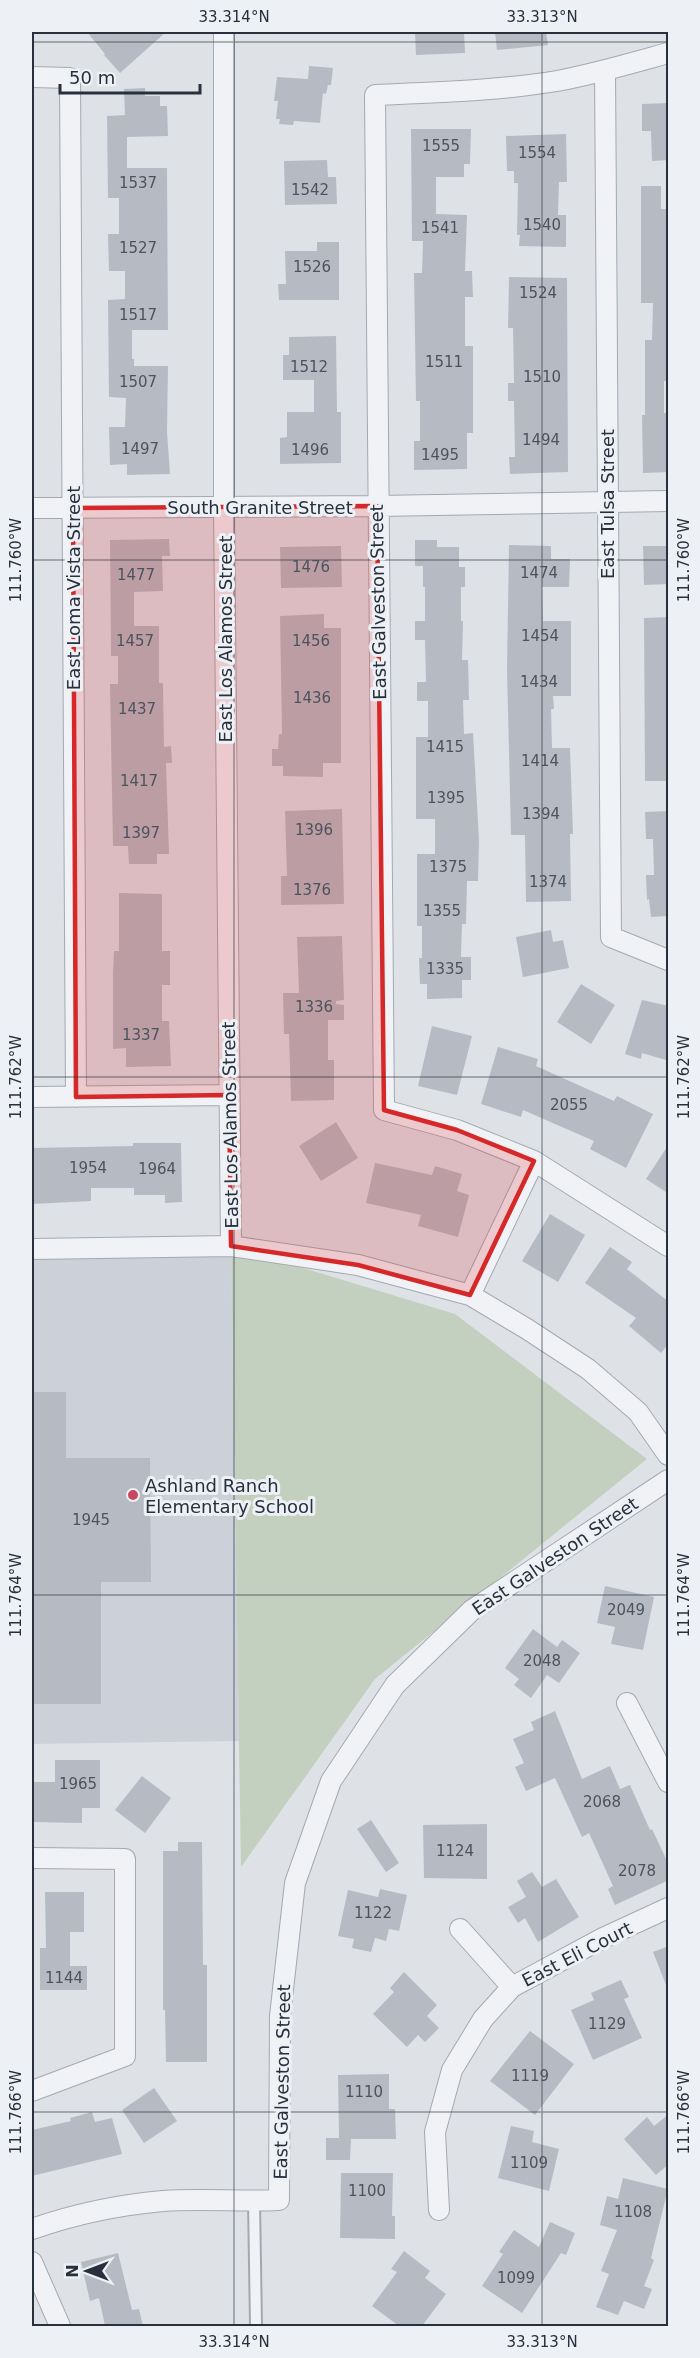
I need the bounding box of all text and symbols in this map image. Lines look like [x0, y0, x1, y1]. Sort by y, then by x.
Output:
text: 33.314°N [198, 8, 270, 26]
text: 33.313°N [506, 8, 578, 26]
scale bar [60, 57, 200, 95]
text: 50 m [69, 67, 115, 88]
house number: 1555 [422, 137, 460, 155]
house number: 1554 [518, 144, 556, 162]
house number: 1537 [119, 174, 157, 192]
house number: 1542 [291, 181, 329, 199]
house number: 1540 [523, 216, 561, 234]
house number: 1541 [421, 219, 459, 237]
house number: 1527 [119, 239, 157, 257]
house number: 1526 [293, 258, 331, 276]
house number: 1524 [519, 284, 557, 302]
house number: 1517 [119, 306, 157, 324]
house number: 1511 [425, 353, 463, 371]
house number: 1512 [290, 358, 328, 376]
house number: 1510 [523, 368, 561, 386]
house number: 1507 [119, 373, 157, 391]
street label: East Tulsa Street [597, 429, 618, 579]
house number: 1494 [522, 431, 560, 449]
house number: 1497 [121, 440, 159, 458]
house number: 1496 [291, 441, 329, 459]
house number: 1495 [421, 446, 459, 464]
street label: East Loma Vista Street [63, 486, 84, 690]
street label: South Granite Street [167, 497, 353, 518]
street label: East Galveston Street [366, 504, 390, 700]
text: 111.760°W [7, 518, 25, 602]
text: 111.760°W [675, 518, 693, 602]
street label: East Los Alamos Street [215, 535, 236, 743]
house number: 1476 [292, 558, 330, 576]
house number: 1474 [520, 564, 558, 582]
house number: 1477 [117, 566, 155, 584]
house number: 1454 [521, 627, 559, 645]
house number: 1457 [116, 632, 154, 650]
house number: 1456 [292, 632, 330, 650]
house number: 1434 [520, 673, 558, 691]
house number: 1436 [293, 689, 331, 707]
house number: 1437 [118, 700, 156, 718]
house number: 1415 [426, 738, 464, 756]
house number: 1414 [521, 752, 559, 770]
house number: 1417 [120, 772, 158, 790]
house number: 1395 [427, 789, 465, 807]
house number: 1394 [522, 805, 560, 823]
house number: 1396 [295, 821, 333, 839]
house number: 1397 [122, 824, 160, 842]
house number: 1375 [429, 858, 467, 876]
house number: 1374 [529, 873, 567, 891]
house number: 1376 [293, 881, 331, 899]
house number: 1355 [423, 902, 461, 920]
house number: 1335 [426, 960, 464, 978]
house number: 1336 [295, 998, 333, 1016]
street label: East Los Alamos Street [218, 1021, 242, 1229]
house number: 1337 [122, 1026, 160, 1044]
text: 111.762°W [7, 1035, 25, 1119]
text: 111.762°W [675, 1035, 693, 1119]
house number: 2055 [550, 1096, 588, 1114]
house number: 1954 [69, 1159, 107, 1177]
house number: 1964 [138, 1160, 176, 1178]
place label: Ashland Ranch Elementary School [145, 1475, 314, 1517]
marker: Ashland Ranch Elementary School [126, 1488, 140, 1502]
street label: East Galveston Street [468, 1493, 642, 1619]
house number: 1945 [72, 1511, 110, 1529]
text: 111.764°W [7, 1553, 25, 1637]
text: 111.764°W [675, 1553, 693, 1637]
house number: 2049 [607, 1601, 645, 1619]
house number: 2048 [523, 1652, 561, 1670]
house number: 1965 [59, 1775, 97, 1793]
house number: 2068 [583, 1793, 621, 1811]
house number: 1124 [436, 1842, 474, 1860]
house number: 2078 [618, 1862, 656, 1880]
house number: 1122 [354, 1904, 392, 1922]
street label: East Eli Court [518, 1917, 636, 1991]
house number: 1144 [45, 1969, 83, 1987]
street label: East Galveston Street [270, 1984, 294, 2180]
house number: 1129 [588, 2015, 626, 2033]
house number: 1119 [511, 2067, 549, 2085]
text: 111.766°W [7, 2070, 25, 2154]
text: 111.766°W [675, 2070, 693, 2154]
house number: 1110 [345, 2083, 383, 2101]
house number: 1109 [510, 2154, 548, 2172]
house number: 1100 [348, 2182, 386, 2200]
house number: 1108 [614, 2203, 652, 2221]
north arrow [57, 2241, 117, 2301]
text: N [63, 2264, 82, 2278]
house number: 1099 [497, 2269, 535, 2287]
text: 33.314°N [198, 2333, 270, 2351]
text: 33.313°N [506, 2333, 578, 2351]

